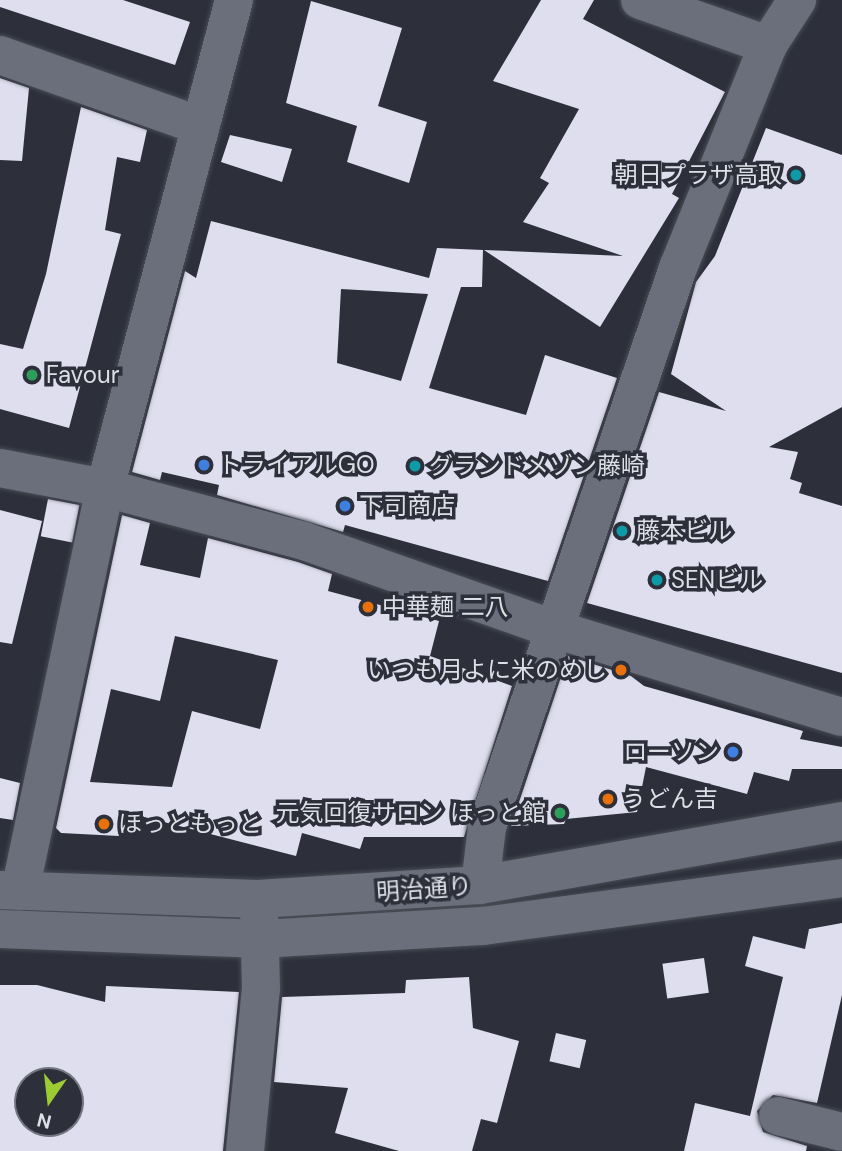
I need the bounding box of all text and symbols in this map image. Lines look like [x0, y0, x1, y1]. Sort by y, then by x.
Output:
place label: 朝日プラザ高取 [614, 161, 782, 189]
marker: 朝日プラザ高取 [788, 167, 804, 183]
place label: Favour [46, 361, 120, 389]
marker: Favour [24, 367, 40, 383]
place label: トライアルGO [218, 451, 375, 479]
place label: グランドメゾン藤崎 [429, 452, 645, 480]
marker: トライアルGO [196, 457, 212, 473]
marker: グランドメゾン藤崎 [407, 458, 423, 474]
place label: 下司商店 [359, 492, 455, 520]
marker: 下司商店 [337, 498, 353, 514]
place label: 藤本ビル [636, 517, 732, 545]
marker: 藤本ビル [614, 523, 630, 539]
place label: SENビル [671, 566, 763, 594]
marker: SENビル [649, 572, 665, 588]
place label: 中華麺 二八 [382, 593, 508, 621]
marker: 中華麺 二八 [360, 599, 376, 615]
place label: いつも月よに米のめし [367, 656, 607, 684]
marker: いつも月よに米のめし [613, 662, 629, 678]
place label: ローソン [623, 738, 719, 766]
marker: ローソン [725, 744, 741, 760]
place label: うどん吉 [622, 785, 718, 813]
marker: うどん吉 [600, 791, 616, 807]
place label: 元気回復サロン ほっと館 [276, 799, 546, 827]
marker: 元気回復サロン ほっと館 [552, 805, 568, 821]
place label: ほっともっと [118, 810, 262, 838]
marker: ほっともっと [96, 816, 112, 832]
street label: 明治通り [375, 871, 473, 907]
north arrow [14, 1067, 84, 1137]
text: N [35, 1107, 54, 1135]

